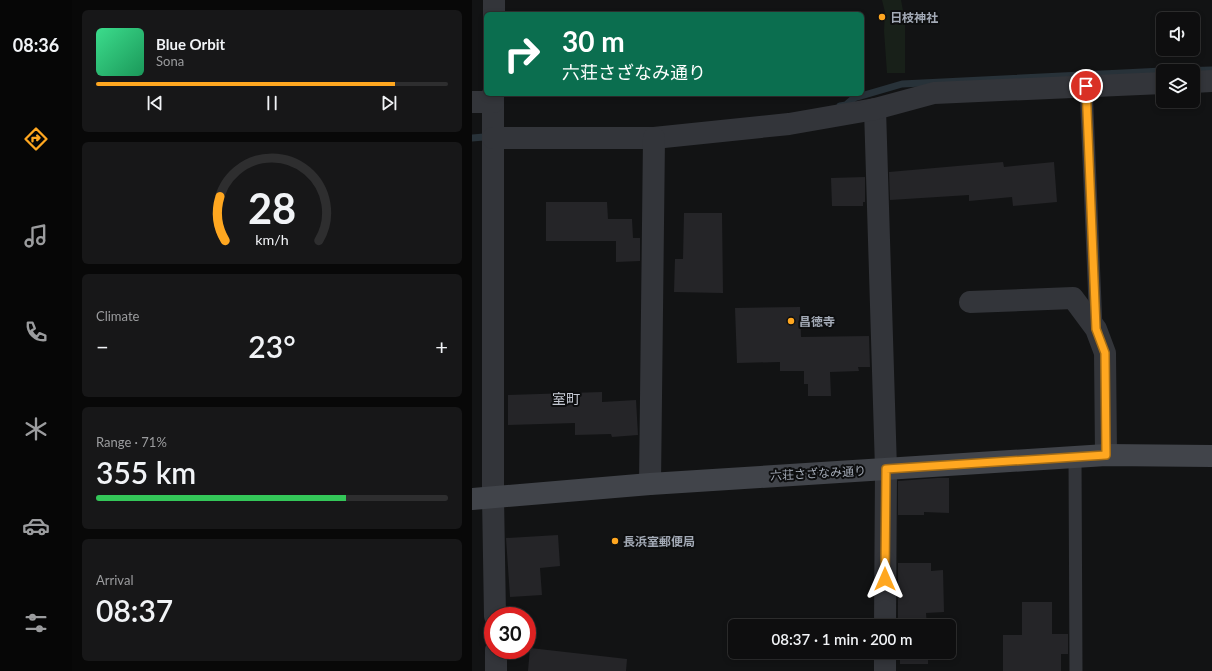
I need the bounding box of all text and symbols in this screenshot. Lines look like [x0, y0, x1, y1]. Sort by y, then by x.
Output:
place label: 日枝神社 [890, 10, 938, 25]
marker: 日枝神社 [877, 12, 887, 22]
map controls [1156, 12, 1200, 108]
button: sound [1156, 12, 1200, 56]
text: 30 m [562, 24, 625, 58]
icon: right [496, 28, 548, 80]
text: 08:36 [13, 34, 59, 56]
text: Blue Orbit [156, 35, 225, 53]
text: Sona [156, 53, 184, 69]
text: 六荘さざなみ通り [562, 61, 706, 83]
button: layers [1156, 64, 1200, 108]
pin [1069, 69, 1103, 103]
icon: arrive [1075, 75, 1097, 97]
icon: previous [144, 92, 166, 114]
icon: pause [261, 92, 283, 114]
icon: next [378, 92, 400, 114]
icon: directions [22, 125, 50, 153]
text: 28 [248, 183, 296, 233]
icon: music [22, 222, 50, 250]
text: km/h [255, 231, 289, 248]
text: Climate [96, 308, 139, 324]
place label: 昌徳寺 [799, 314, 835, 329]
marker: 昌徳寺 [786, 316, 796, 326]
icon: phone [22, 318, 50, 346]
text: 23° [248, 328, 296, 364]
text: − [96, 333, 109, 360]
text: + [435, 333, 448, 360]
district label: 室町 [552, 390, 580, 407]
icon: climate [22, 415, 50, 443]
text: Range · 71% [96, 434, 167, 450]
text: 355 km [96, 454, 196, 490]
street label: 六荘さざなみ通り [770, 463, 866, 483]
icon: car [22, 512, 50, 540]
place label: 長浜室郵便局 [623, 534, 695, 549]
marker: 長浜室郵便局 [610, 536, 620, 546]
position arrow [864, 558, 906, 600]
text: Arrival [96, 572, 133, 588]
text: 08:37 [96, 592, 173, 628]
speed limit sign: 30 [484, 607, 536, 659]
icon: filters [22, 609, 50, 637]
text: 08:37 · 1 min · 200 m [772, 630, 912, 648]

